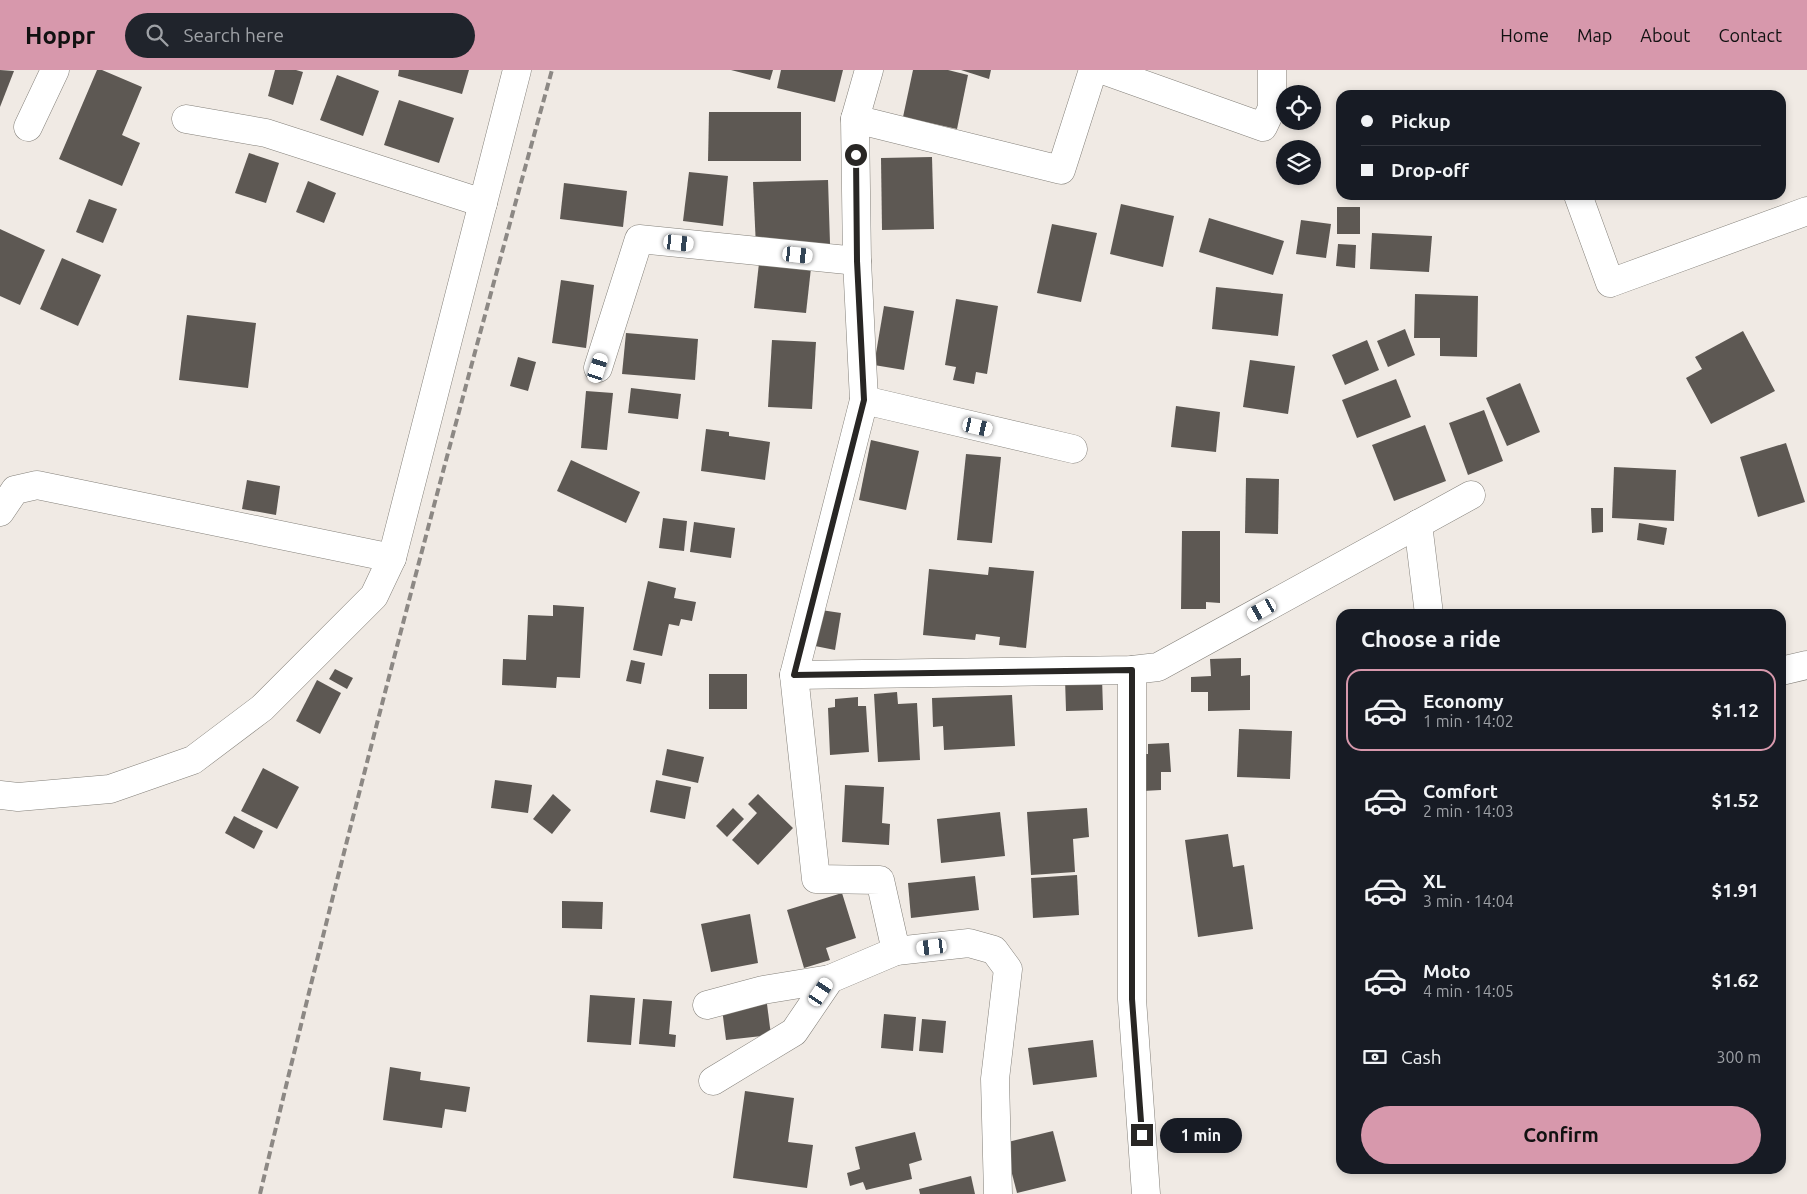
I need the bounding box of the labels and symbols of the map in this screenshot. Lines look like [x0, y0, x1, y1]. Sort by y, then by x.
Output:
route start [845, 144, 867, 166]
car [663, 234, 694, 252]
car [782, 246, 813, 264]
car [586, 351, 609, 385]
car [961, 416, 994, 438]
car [1245, 596, 1278, 624]
car [916, 938, 947, 956]
car [806, 975, 835, 1009]
callout: 1 min [1160, 1118, 1242, 1152]
route end [1131, 1124, 1153, 1146]

